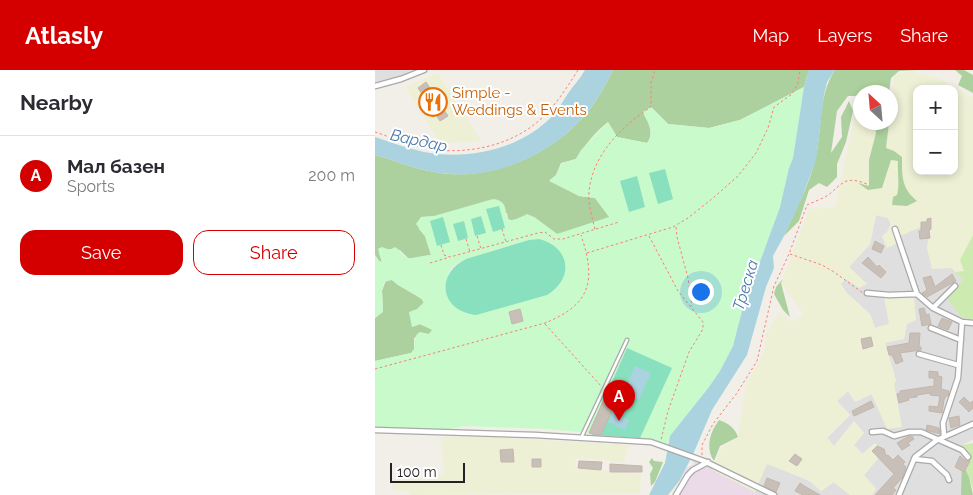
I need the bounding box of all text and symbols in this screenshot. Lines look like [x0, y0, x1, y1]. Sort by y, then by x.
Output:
text: Atlasly [25, 21, 103, 50]
text: Map [753, 25, 789, 46]
text: Layers [817, 25, 872, 46]
text: Share [900, 25, 948, 46]
place label: Simple - Weddings & Events [452, 84, 587, 119]
north arrow [853, 85, 898, 130]
map controls [913, 85, 958, 175]
button: + [913, 85, 958, 130]
restaurant icon: Simple - Weddings & Events [418, 87, 448, 117]
text: Nearby [20, 90, 93, 115]
water label: Вардар [389, 125, 449, 156]
button: − [913, 130, 958, 175]
text: Мал базен [67, 155, 165, 177]
text: A [31, 166, 41, 185]
text: 200 m [308, 166, 355, 185]
text: Sports [67, 177, 115, 196]
button: Save [20, 230, 183, 275]
button: Share [193, 230, 355, 275]
water label: Треска [729, 257, 762, 313]
your location [688, 279, 714, 305]
pin: A [603, 380, 635, 421]
scale bar [390, 460, 465, 483]
text: 100 m [397, 464, 437, 480]

